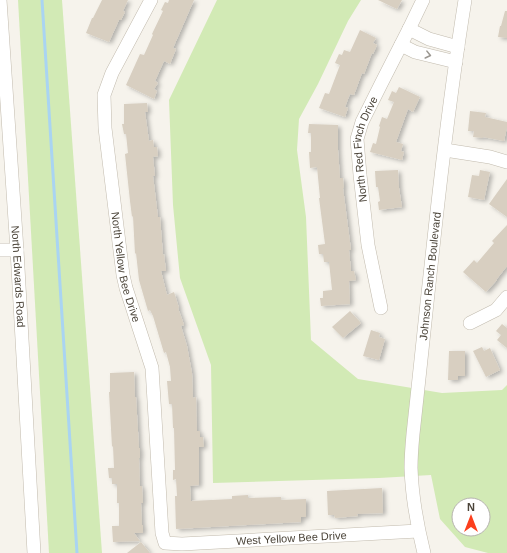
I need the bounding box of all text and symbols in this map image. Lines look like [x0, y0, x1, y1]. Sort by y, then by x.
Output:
one-way arrow [425, 50, 431, 58]
street label: North Red Finch Drive [351, 94, 380, 203]
street label: North Yellow Bee Drive [109, 211, 143, 324]
street label: Johnson Ranch Boulevard [417, 211, 443, 341]
street label: North Edwards Road [9, 225, 27, 328]
north arrow [451, 497, 491, 537]
text: N [467, 501, 475, 513]
street label: West Yellow Bee Drive [236, 529, 347, 547]

